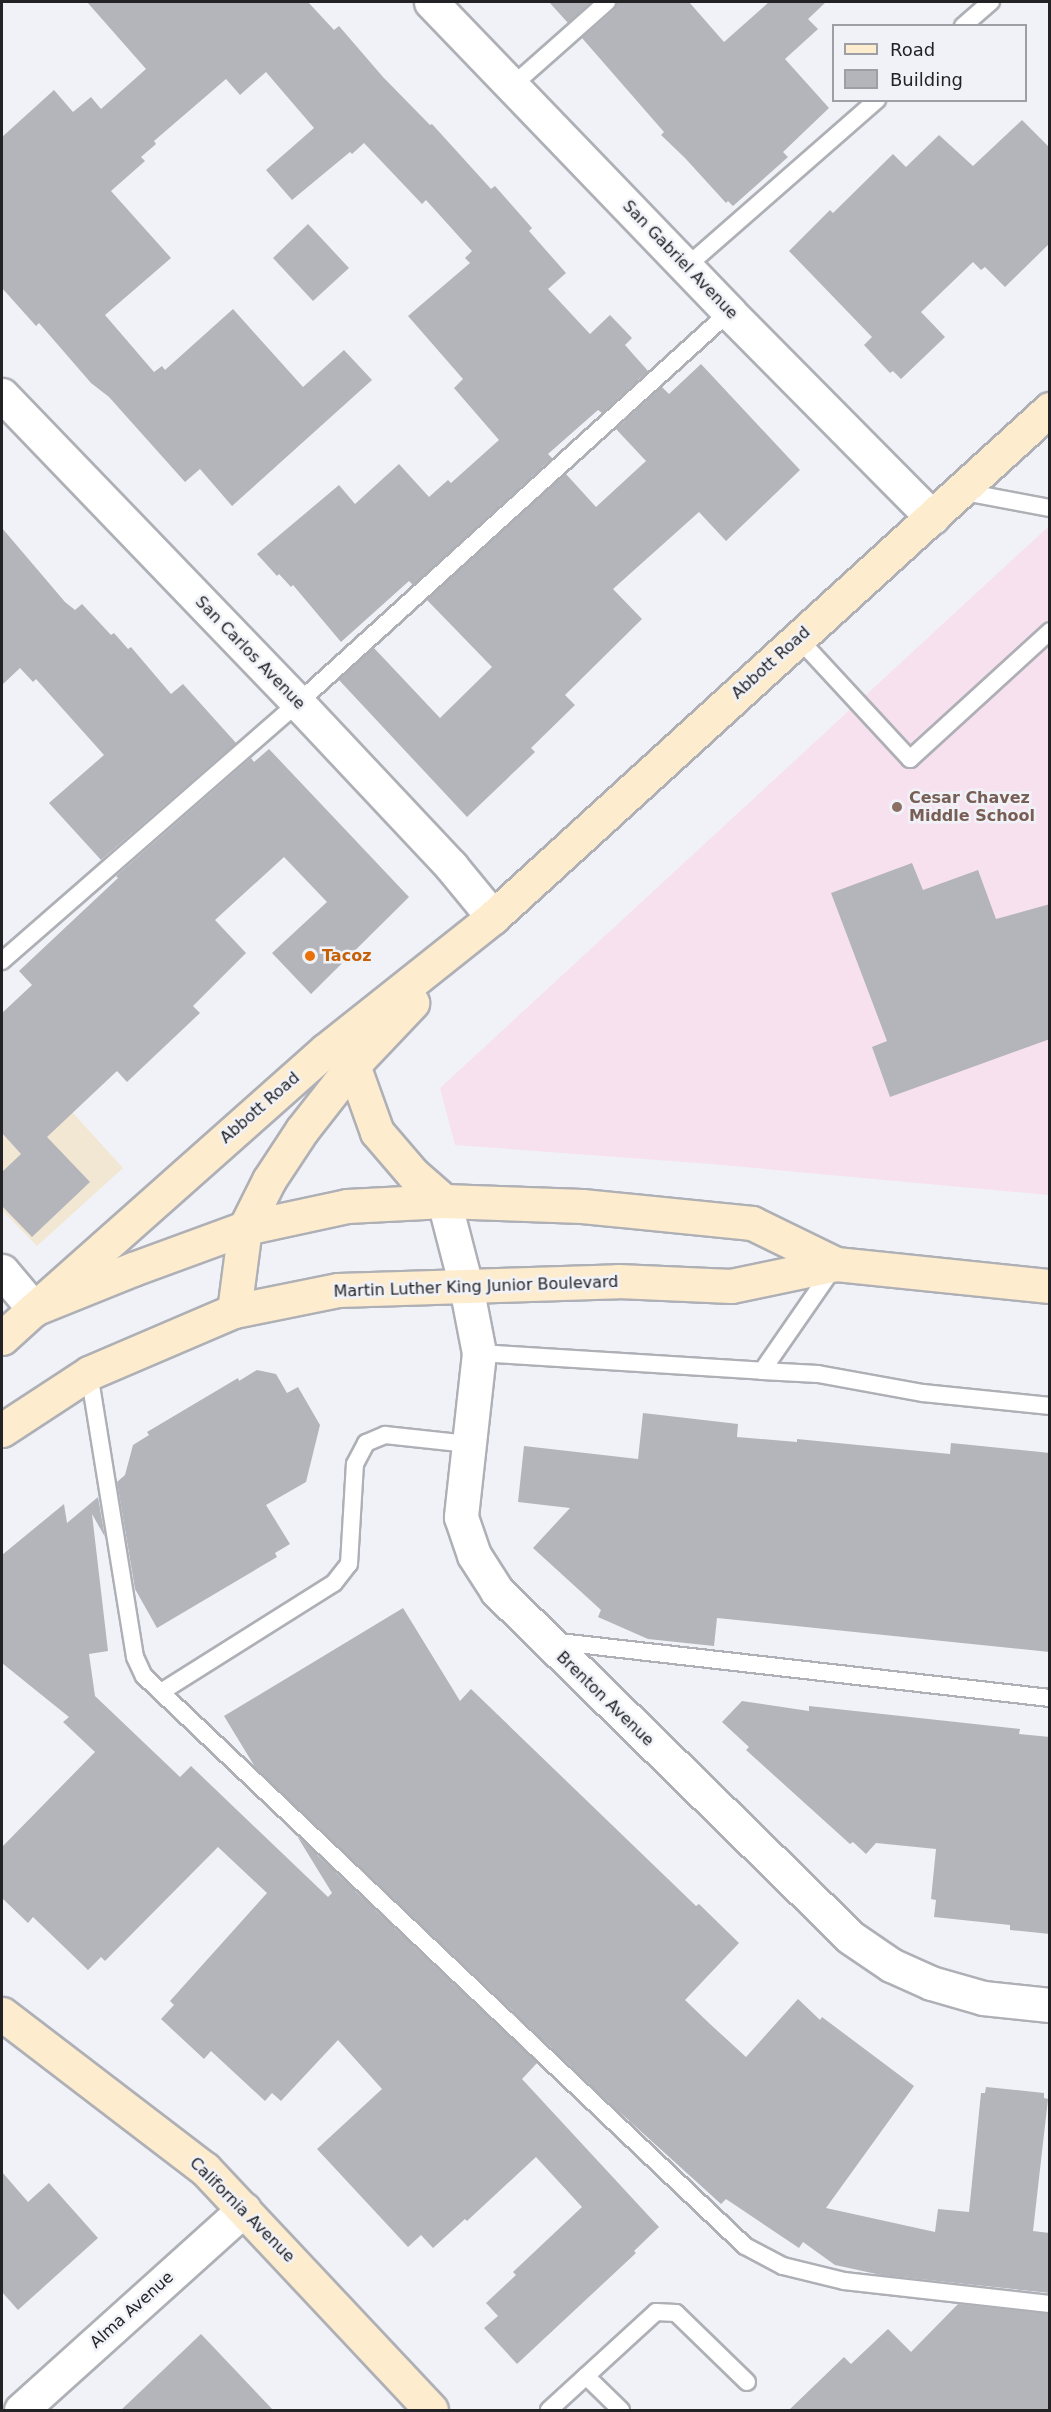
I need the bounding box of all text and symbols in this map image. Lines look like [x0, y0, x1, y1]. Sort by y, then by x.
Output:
legend [832, 24, 1027, 102]
text: Road [890, 39, 935, 60]
text: Building [890, 69, 963, 90]
street label: San Gabriel Avenue [618, 197, 742, 323]
street label: San Carlos Avenue [191, 592, 309, 714]
street label: Abbott Road [728, 623, 814, 703]
place label: Cesar Chavez Middle School [909, 788, 1035, 826]
marker: Cesar Chavez Middle School [890, 800, 904, 814]
place label: Tacoz [322, 946, 371, 966]
marker: Tacoz [303, 949, 317, 963]
street label: Abbott Road [216, 1068, 304, 1148]
street label: Martin Luther King Junior Boulevard [333, 1272, 619, 1302]
street label: Brenton Avenue [552, 1648, 658, 1750]
street label: California Avenue [186, 2154, 298, 2266]
street label: Alma Avenue [86, 2268, 178, 2352]

